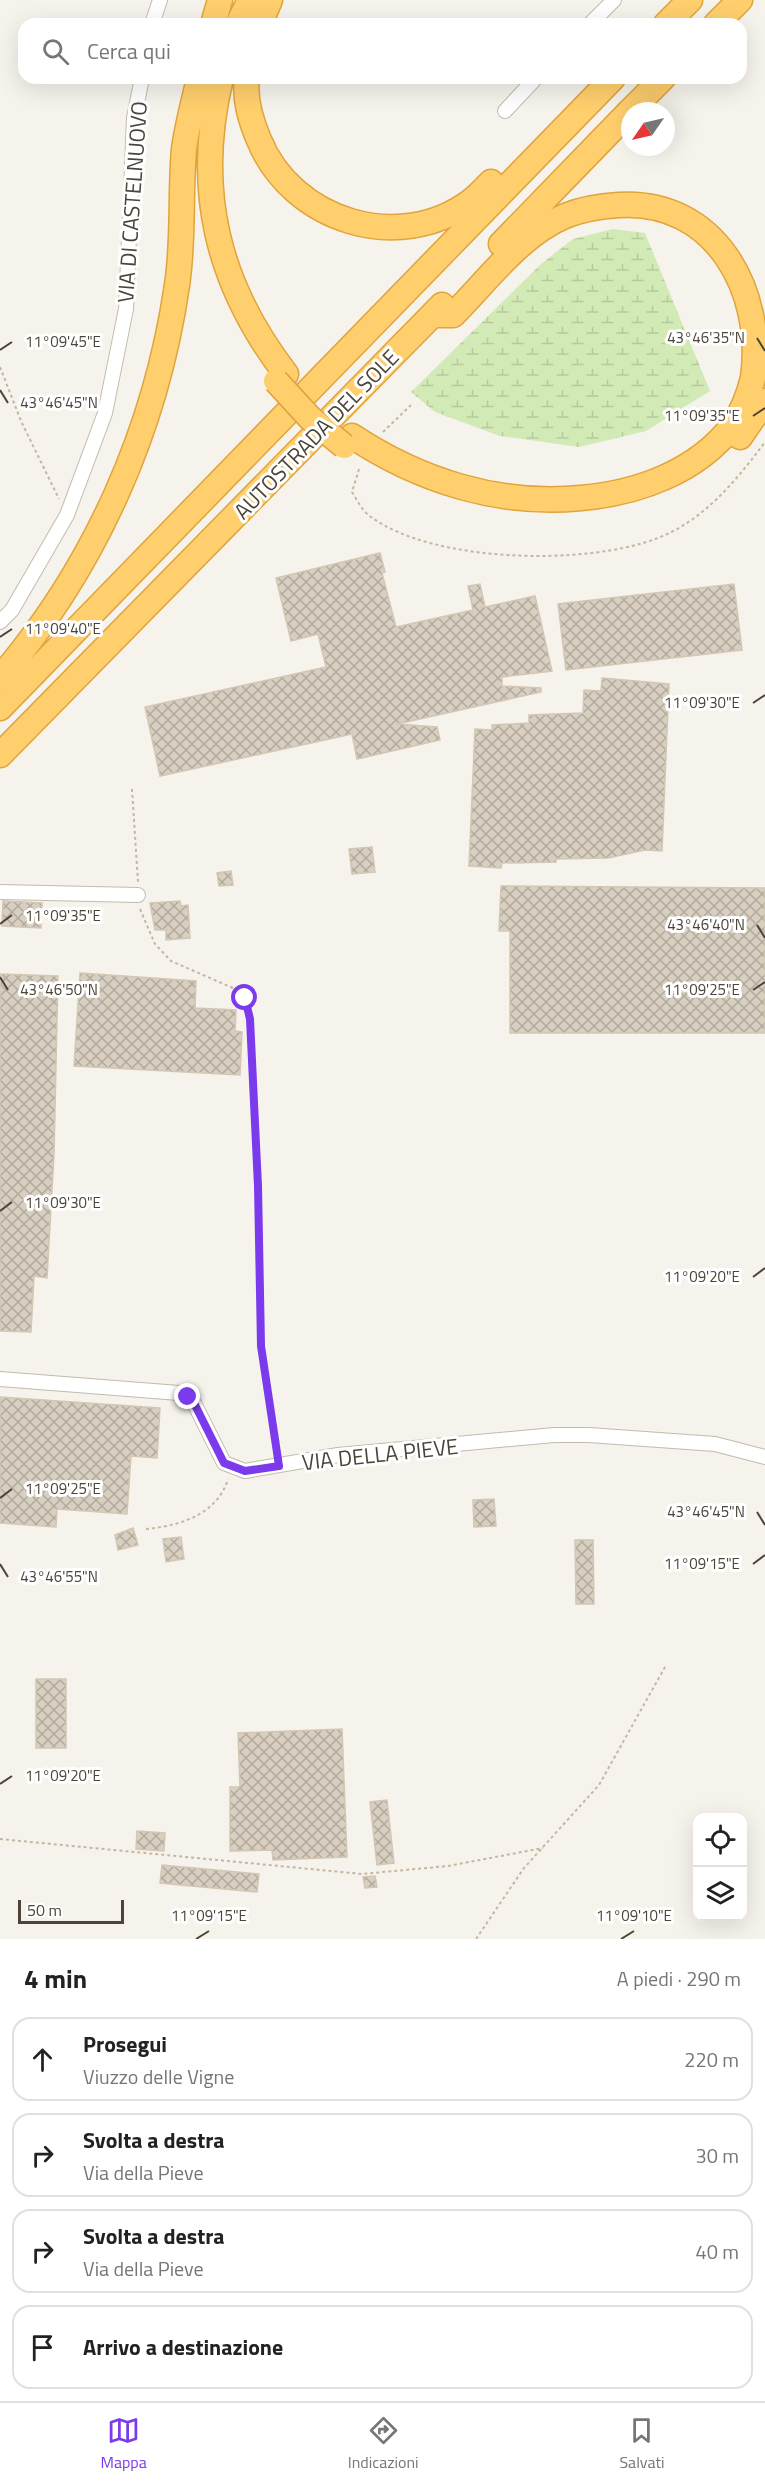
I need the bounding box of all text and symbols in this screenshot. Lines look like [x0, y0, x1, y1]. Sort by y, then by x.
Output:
search box [18, 18, 747, 84]
text: Cerca qui [87, 34, 171, 68]
icon: search [39, 35, 72, 68]
street label: VIA DI CASTELNUOVO [108, 100, 156, 304]
north arrow [621, 102, 675, 156]
text: 43°46'35"N [667, 326, 745, 349]
text: 11°09'45"E [25, 330, 101, 353]
street label: AUTOSTRADA DEL SOLE [225, 341, 407, 527]
text: 43°46'45"N [20, 391, 98, 414]
text: 11°09'35"E [664, 404, 740, 427]
text: 11°09'40"E [25, 617, 101, 640]
text: 11°09'30"E [664, 691, 740, 714]
text: 11°09'35"E [25, 904, 101, 927]
text: 43°46'40"N [667, 913, 745, 936]
text: 43°46'50"N [20, 978, 98, 1001]
text: 11°09'25"E [664, 978, 740, 1001]
route start [231, 984, 257, 1010]
text: 11°09'30"E [25, 1191, 101, 1214]
text: 11°09'20"E [664, 1265, 740, 1288]
route end [174, 1383, 200, 1409]
street label: VIA DELLA PIEVE [300, 1429, 460, 1479]
text: 11°09'25"E [25, 1477, 101, 1500]
text: 43°46'45"N [667, 1500, 745, 1523]
text: 11°09'15"E [664, 1552, 740, 1575]
text: 43°46'55"N [20, 1565, 98, 1588]
text: 11°09'20"E [25, 1764, 101, 1787]
map controls [693, 1813, 747, 1921]
button: locate [693, 1813, 747, 1867]
button: layers [693, 1867, 747, 1921]
scale bar [18, 1897, 124, 1924]
text: 50 m [27, 1898, 62, 1922]
text: 11°09'15"E [171, 1904, 247, 1927]
text: 11°09'10"E [596, 1904, 672, 1927]
text: 4 min [24, 1959, 87, 1998]
text: A piedi · 290 m [617, 1963, 741, 1994]
text: Prosegui [83, 2027, 167, 2061]
icon: ahead [26, 2043, 59, 2076]
text: 220 m [684, 2044, 739, 2075]
text: Viuzzo delle Vigne [83, 2061, 234, 2092]
text: Svolta a destra [83, 2123, 225, 2157]
icon: right [26, 2139, 59, 2172]
text: 30 m [695, 2140, 739, 2171]
text: Via della Pieve [83, 2157, 204, 2188]
text: Svolta a destra [83, 2219, 225, 2253]
icon: right [26, 2235, 59, 2268]
text: 40 m [695, 2236, 739, 2267]
text: Via della Pieve [83, 2253, 204, 2284]
text: Arrivo a destinazione [83, 2330, 283, 2364]
icon: arrive [26, 2331, 59, 2364]
tab: Mappa [100, 2414, 147, 2474]
tab: Indicazioni [348, 2414, 419, 2474]
tab: Salvati [619, 2414, 665, 2474]

